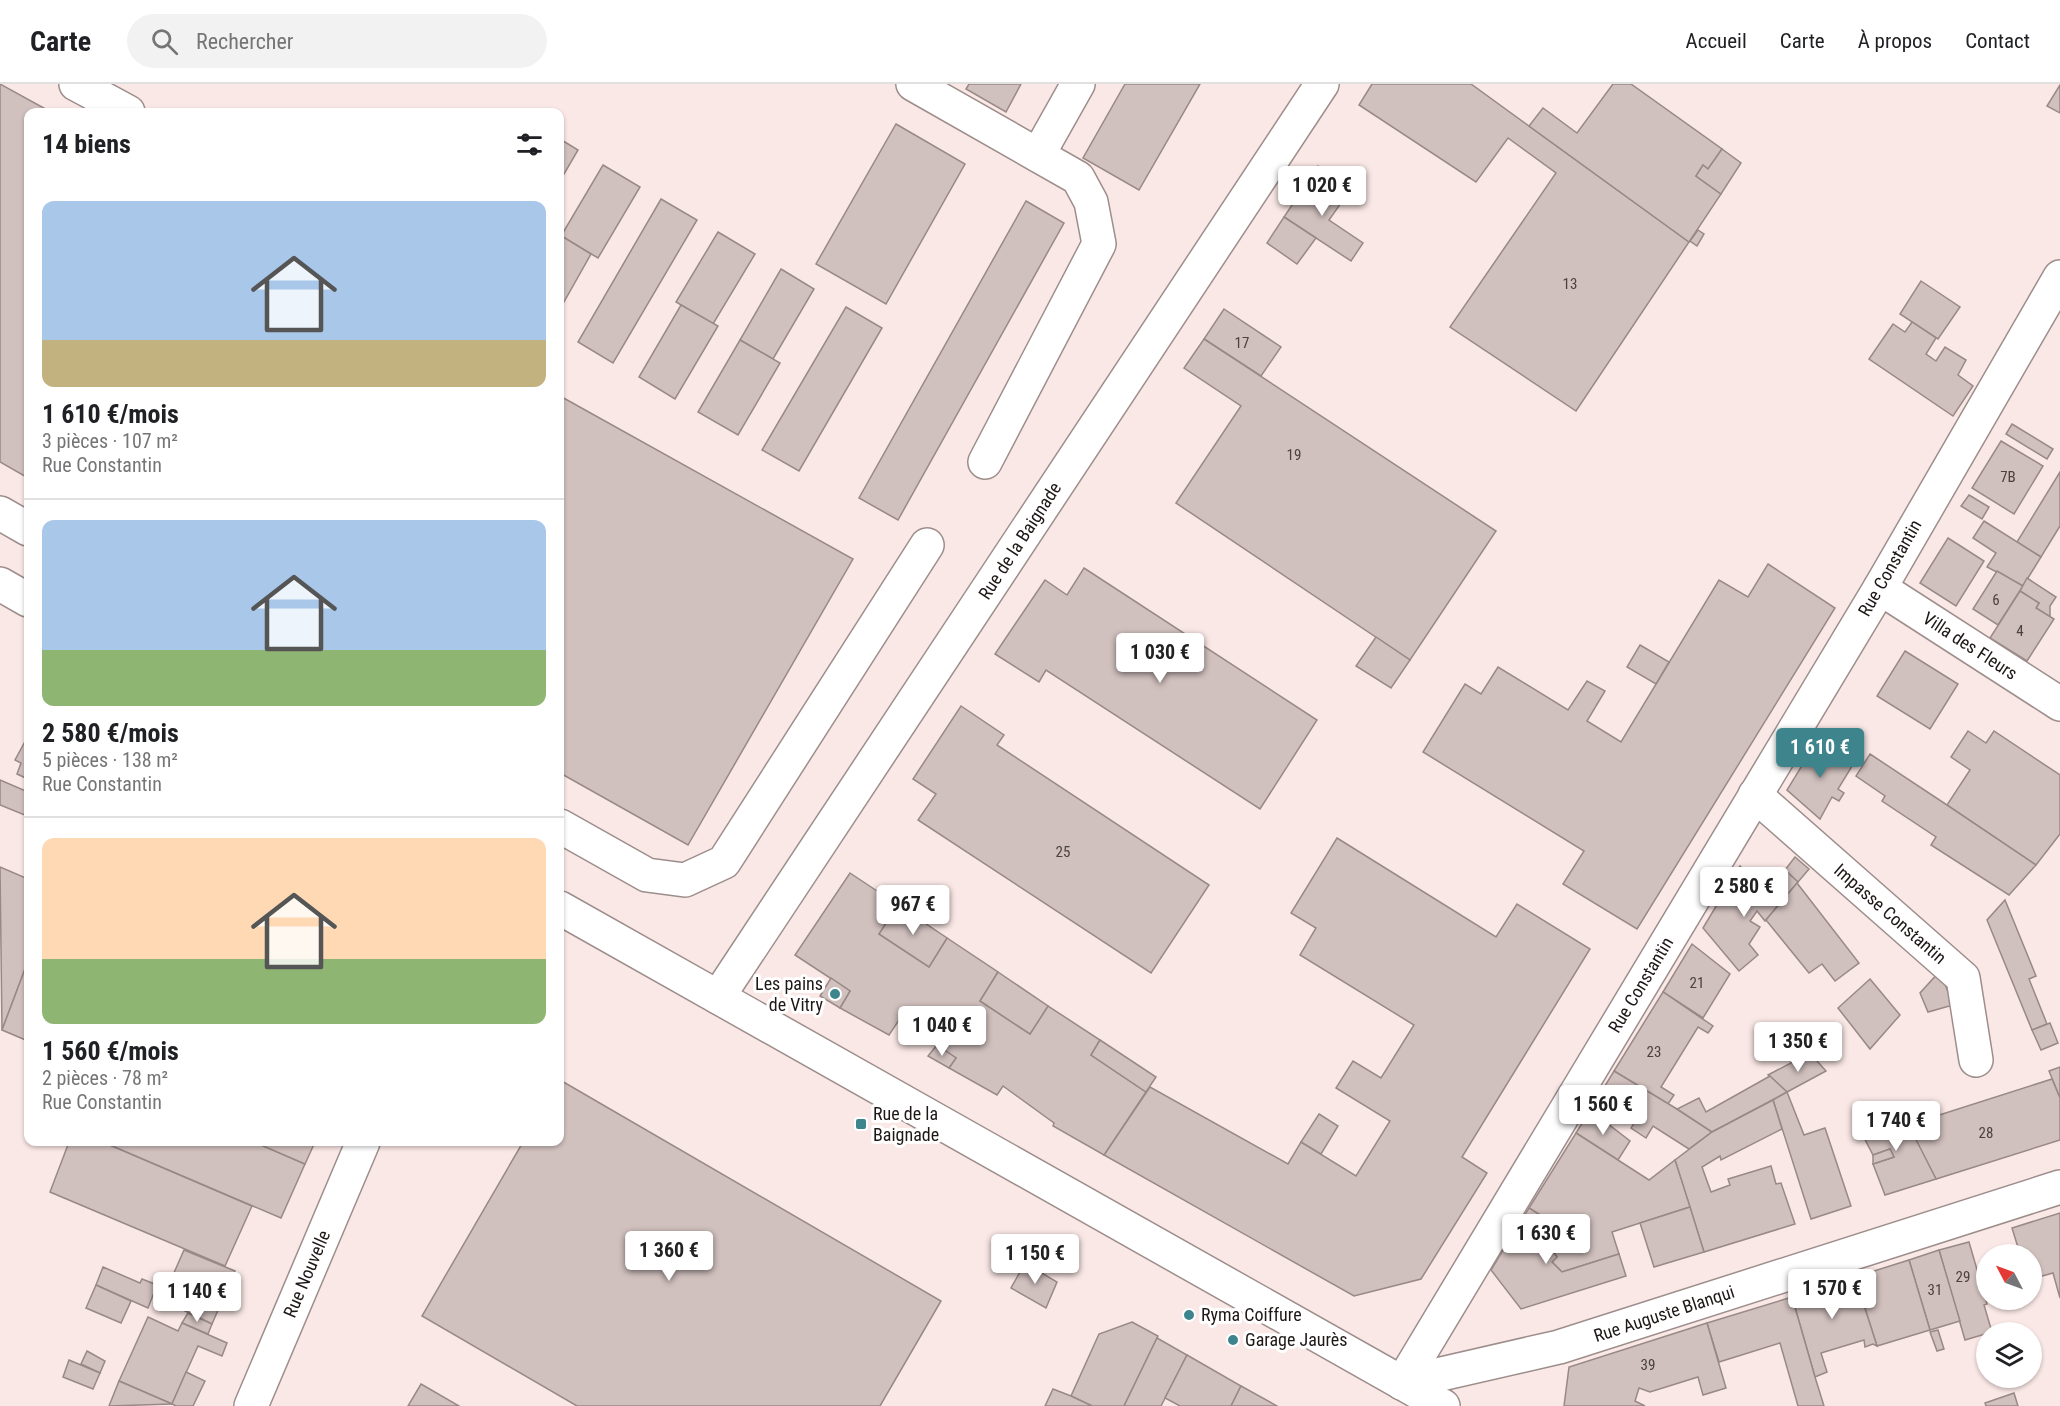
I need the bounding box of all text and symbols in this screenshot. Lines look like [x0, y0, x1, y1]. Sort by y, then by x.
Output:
search box [127, 14, 547, 68]
text: Carte [30, 25, 91, 58]
icon: search [148, 25, 181, 58]
text: Rechercher [196, 29, 293, 54]
text: Accueil [1686, 29, 1747, 53]
text: Carte [1780, 29, 1825, 53]
text: À propos [1858, 29, 1932, 53]
text: Contact [1965, 29, 2030, 53]
icon: filters [513, 128, 546, 161]
text: 14 biens [42, 129, 131, 159]
pin: 1 020 € [1267, 166, 1377, 217]
text: 1 020 € [1292, 173, 1352, 197]
icon: home [240, 240, 348, 348]
house number: 13 [1563, 275, 1577, 293]
house number: 17 [1235, 334, 1249, 352]
text: 1 610 €/mois [42, 399, 179, 429]
text: 3 pièces · 107 m² [42, 429, 178, 453]
house number: 19 [1287, 446, 1301, 464]
text: Rue Constantin [42, 453, 162, 477]
house number: 7B [2000, 468, 2016, 486]
street label: Rue de la Baignade [974, 478, 1065, 603]
street label: Rue Constantin [1854, 516, 1926, 620]
icon: home [240, 559, 348, 667]
house number: 6 [1992, 591, 2000, 609]
street label: Villa des Fleurs [1919, 607, 2022, 684]
house number: 4 [2016, 622, 2024, 640]
pin: 1 030 € [1105, 633, 1215, 684]
text: 1 030 € [1130, 640, 1190, 664]
text: 2 580 €/mois [42, 718, 179, 748]
pin: 1 610 € [1765, 728, 1875, 779]
text: 1 610 € [1790, 735, 1850, 759]
text: 5 pièces · 138 m² [42, 748, 178, 772]
text: Rue Constantin [42, 772, 162, 796]
house number: 25 [1056, 843, 1070, 861]
street label: Impasse Constantin [1830, 859, 1951, 968]
pin: 2 580 € [1689, 867, 1799, 918]
text: 2 580 € [1714, 874, 1774, 898]
icon: home [240, 877, 348, 985]
pin: 967 € [871, 885, 955, 936]
text: 967 € [890, 892, 936, 916]
street label: Rue Constantin [1604, 933, 1677, 1036]
place label: Les pains de Vitry [755, 973, 824, 1015]
house number: 21 [1690, 974, 1704, 992]
marker: Les pains de Vitry [828, 987, 842, 1001]
pin: 1 040 € [887, 1006, 997, 1057]
text: 1 040 € [912, 1013, 972, 1037]
pin: 1 350 € [1743, 1022, 1853, 1073]
text: 1 350 € [1768, 1029, 1828, 1053]
text: 1 560 €/mois [42, 1036, 179, 1066]
house number: 23 [1647, 1043, 1661, 1061]
text: 2 pièces · 78 m² [42, 1066, 168, 1090]
pin: 1 560 € [1548, 1085, 1658, 1136]
text: Rue Constantin [42, 1090, 162, 1114]
text: 1 560 € [1573, 1092, 1633, 1116]
pin: 1 740 € [1841, 1101, 1951, 1152]
place label: Rue de la Baignade [873, 1103, 939, 1145]
text: 1 740 € [1866, 1108, 1926, 1132]
marker: Rue de la Baignade [854, 1117, 868, 1131]
house number: 28 [1979, 1124, 1993, 1142]
pin: 1 630 € [1491, 1214, 1601, 1265]
text: 1 630 € [1516, 1221, 1576, 1245]
street label: Rue Nouvelle [279, 1227, 334, 1320]
pin: 1 360 € [614, 1231, 724, 1282]
pin: 1 150 € [980, 1234, 1090, 1285]
text: 1 360 € [639, 1238, 699, 1262]
text: 1 150 € [1005, 1241, 1065, 1265]
north arrow [1976, 1244, 2042, 1310]
map controls [1976, 1244, 2042, 1388]
house number: 29 [1956, 1268, 1970, 1286]
pin: 1 570 € [1777, 1269, 1887, 1320]
pin: 1 140 € [142, 1272, 252, 1323]
text: 1 570 € [1802, 1276, 1862, 1300]
text: 1 140 € [167, 1279, 227, 1303]
street label: Rue Auguste Blanqui [1591, 1281, 1737, 1346]
house number: 31 [1928, 1281, 1942, 1299]
place label: Ryma Coiffure [1201, 1304, 1302, 1325]
marker: Ryma Coiffure [1182, 1308, 1196, 1322]
button: layers [1976, 1322, 2042, 1388]
place label: Garage Jaurès [1245, 1329, 1347, 1350]
marker: Garage Jaurès [1226, 1333, 1240, 1347]
house number: 39 [1641, 1356, 1655, 1374]

